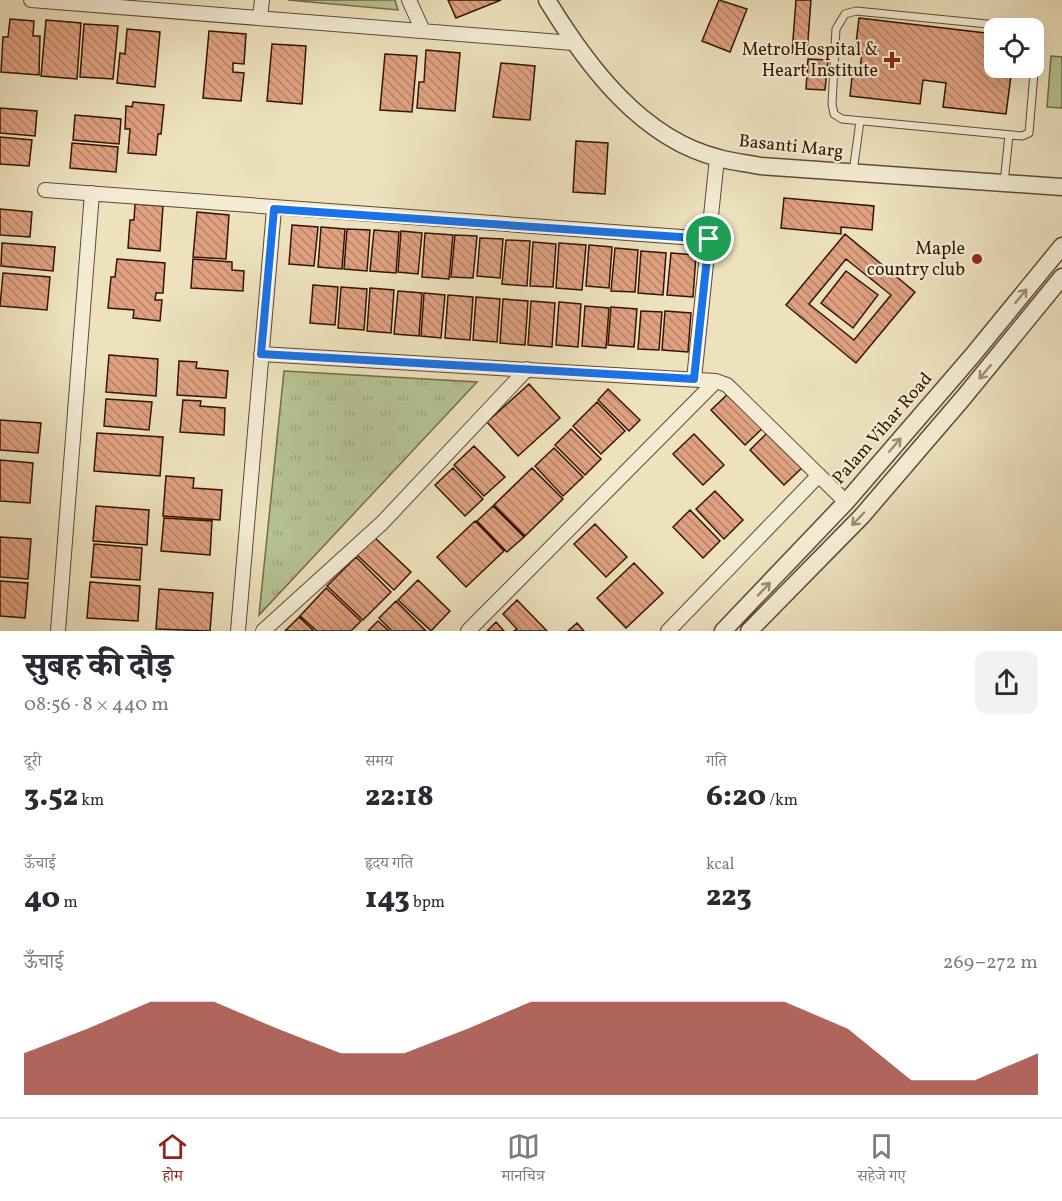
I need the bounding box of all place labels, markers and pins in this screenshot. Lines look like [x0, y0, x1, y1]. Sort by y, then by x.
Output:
place label: Metro Hospital & Heart Institute [742, 38, 878, 84]
marker: Metro Hospital & Heart Institute [883, 51, 901, 69]
pin [683, 213, 734, 264]
place label: Maple country club [867, 237, 965, 283]
marker: Maple country club [970, 252, 984, 266]

